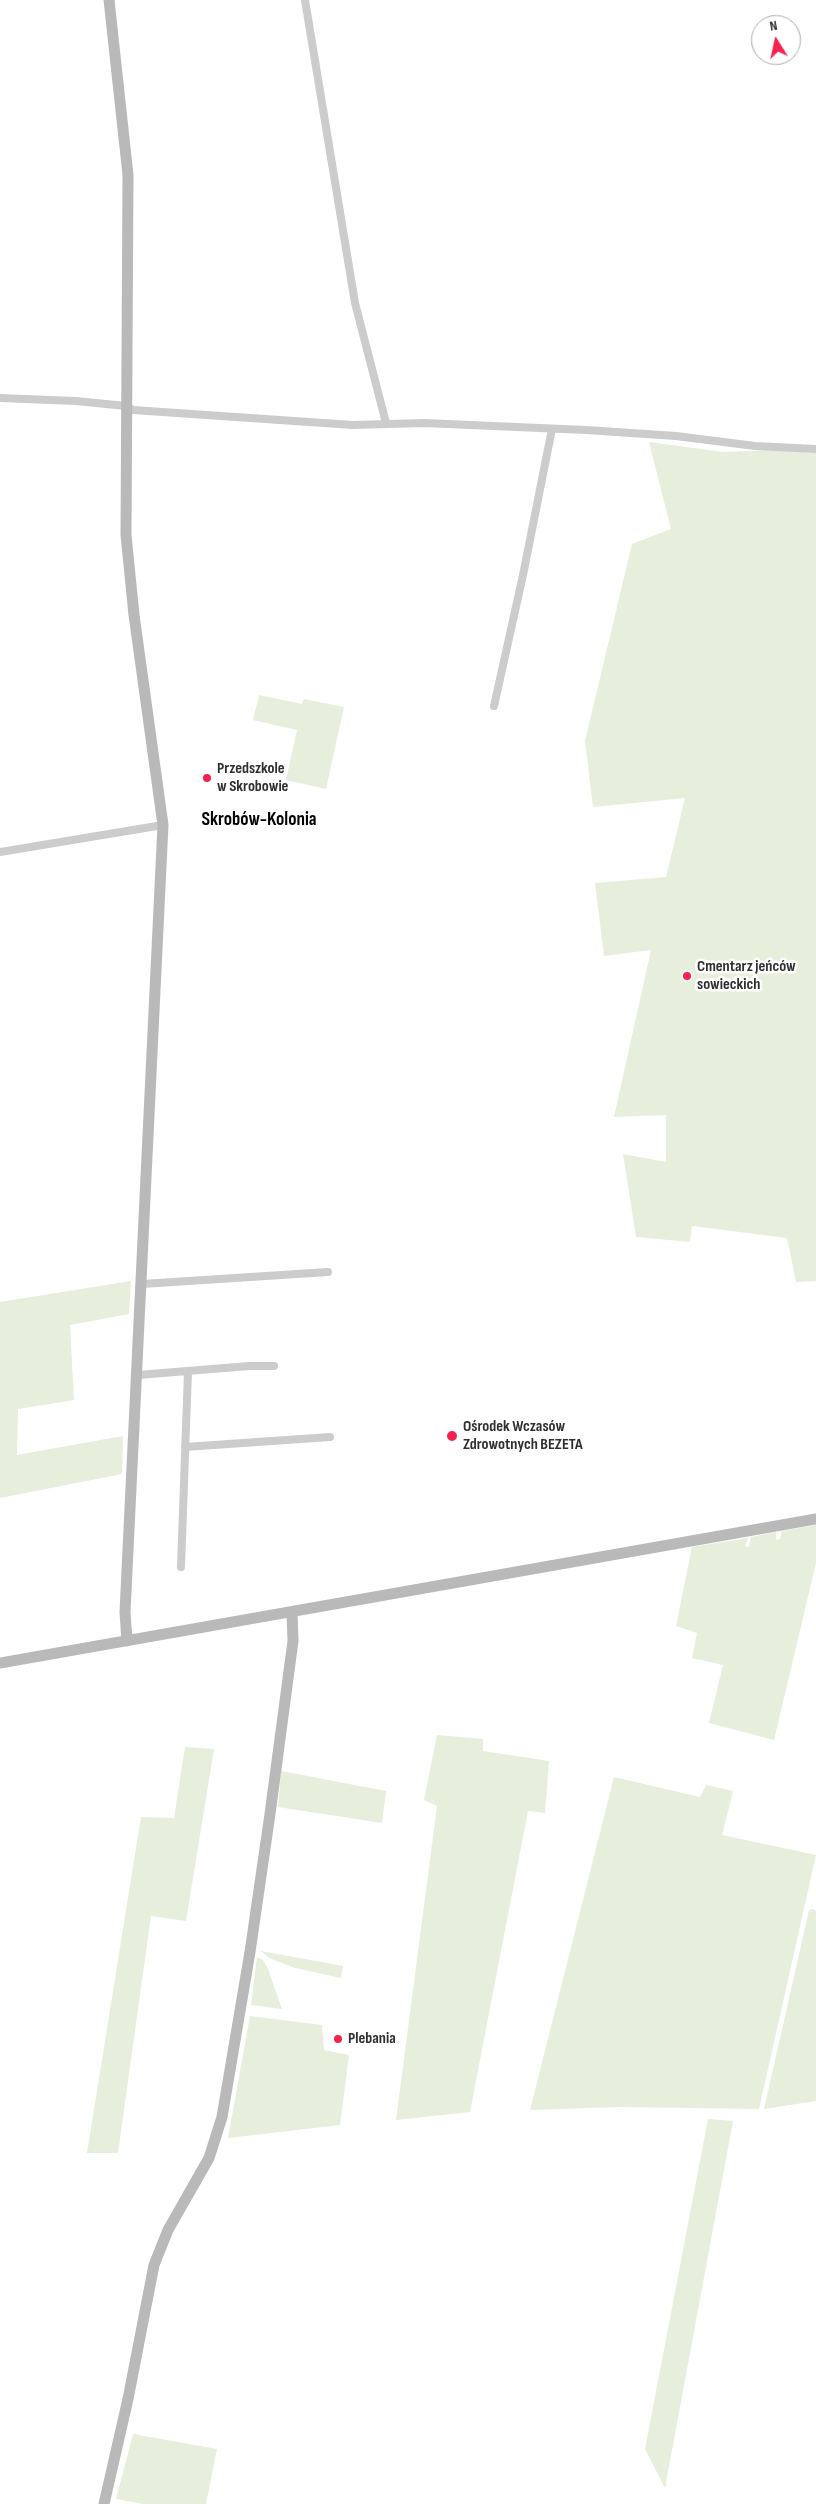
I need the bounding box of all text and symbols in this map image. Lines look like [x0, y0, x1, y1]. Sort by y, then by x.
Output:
north arrow [751, 15, 801, 65]
text: N [768, 17, 779, 35]
place label: Przedszkole w Skrobowie [217, 759, 288, 797]
marker: Przedszkole w Skrobowie [201, 772, 213, 784]
district label: Skrobów-Kolonia [201, 809, 317, 831]
place label: Cmentarz jeńców sowieckich [697, 957, 796, 995]
marker: Cmentarz jeńców sowieckich [681, 970, 693, 982]
place label: Ośrodek Wczasów Zdrowotnych BEZETA [463, 1417, 583, 1455]
marker: Ośrodek Wczasów Zdrowotnych BEZETA [445, 1429, 459, 1443]
place label: Plebania [348, 2029, 396, 2049]
marker: Plebania [332, 2033, 344, 2045]

